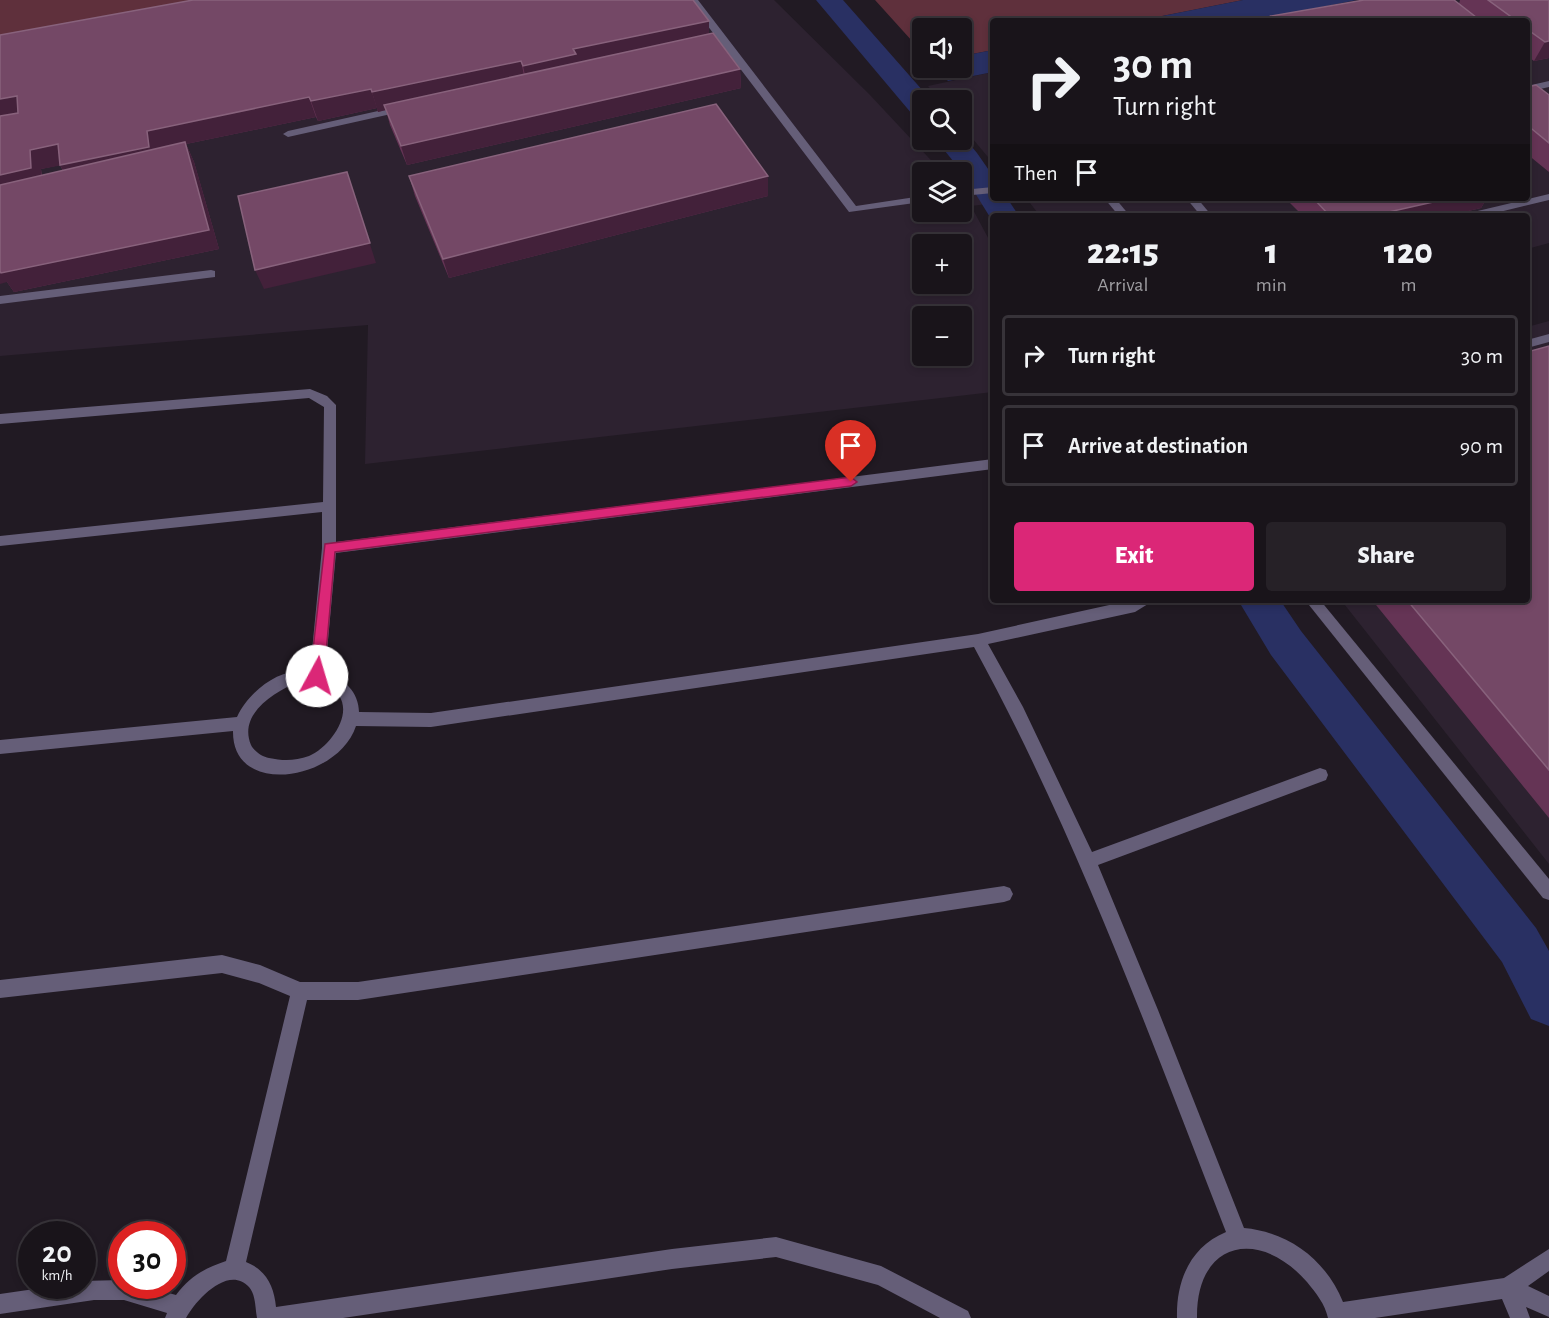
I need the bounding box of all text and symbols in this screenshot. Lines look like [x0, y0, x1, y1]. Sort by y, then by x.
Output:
map controls [912, 18, 972, 366]
button: sound [912, 18, 972, 78]
icon: right [1014, 42, 1092, 120]
text: 30 m [1113, 44, 1193, 86]
button: search [912, 90, 972, 150]
text: Turn right [1113, 93, 1216, 120]
icon: arrive [1070, 156, 1103, 189]
button: layers [912, 162, 972, 222]
text: Then [1014, 162, 1058, 184]
button: + [912, 234, 972, 294]
text: 22:15 [1087, 234, 1159, 270]
text: 1 [1265, 234, 1278, 270]
text: 120 [1384, 234, 1433, 270]
text: Arrival [1097, 275, 1149, 295]
text: min [1256, 275, 1287, 295]
text: m [1400, 275, 1416, 295]
button: − [912, 306, 972, 366]
icon: right [1017, 339, 1050, 372]
text: Turn right [1068, 345, 1155, 367]
text: 30 m [1461, 345, 1503, 367]
pin [825, 420, 876, 482]
icon: arrive [834, 429, 867, 462]
icon: arrive [1017, 429, 1050, 462]
text: Arrive at destination [1068, 435, 1248, 457]
text: 90 m [1460, 435, 1503, 457]
button: Exit [1014, 522, 1254, 591]
button: Share [1266, 522, 1506, 591]
position arrow [285, 644, 349, 708]
speed limit sign: 30 [108, 1221, 186, 1299]
text: 20 [42, 1238, 72, 1268]
text: km/h [42, 1268, 72, 1283]

